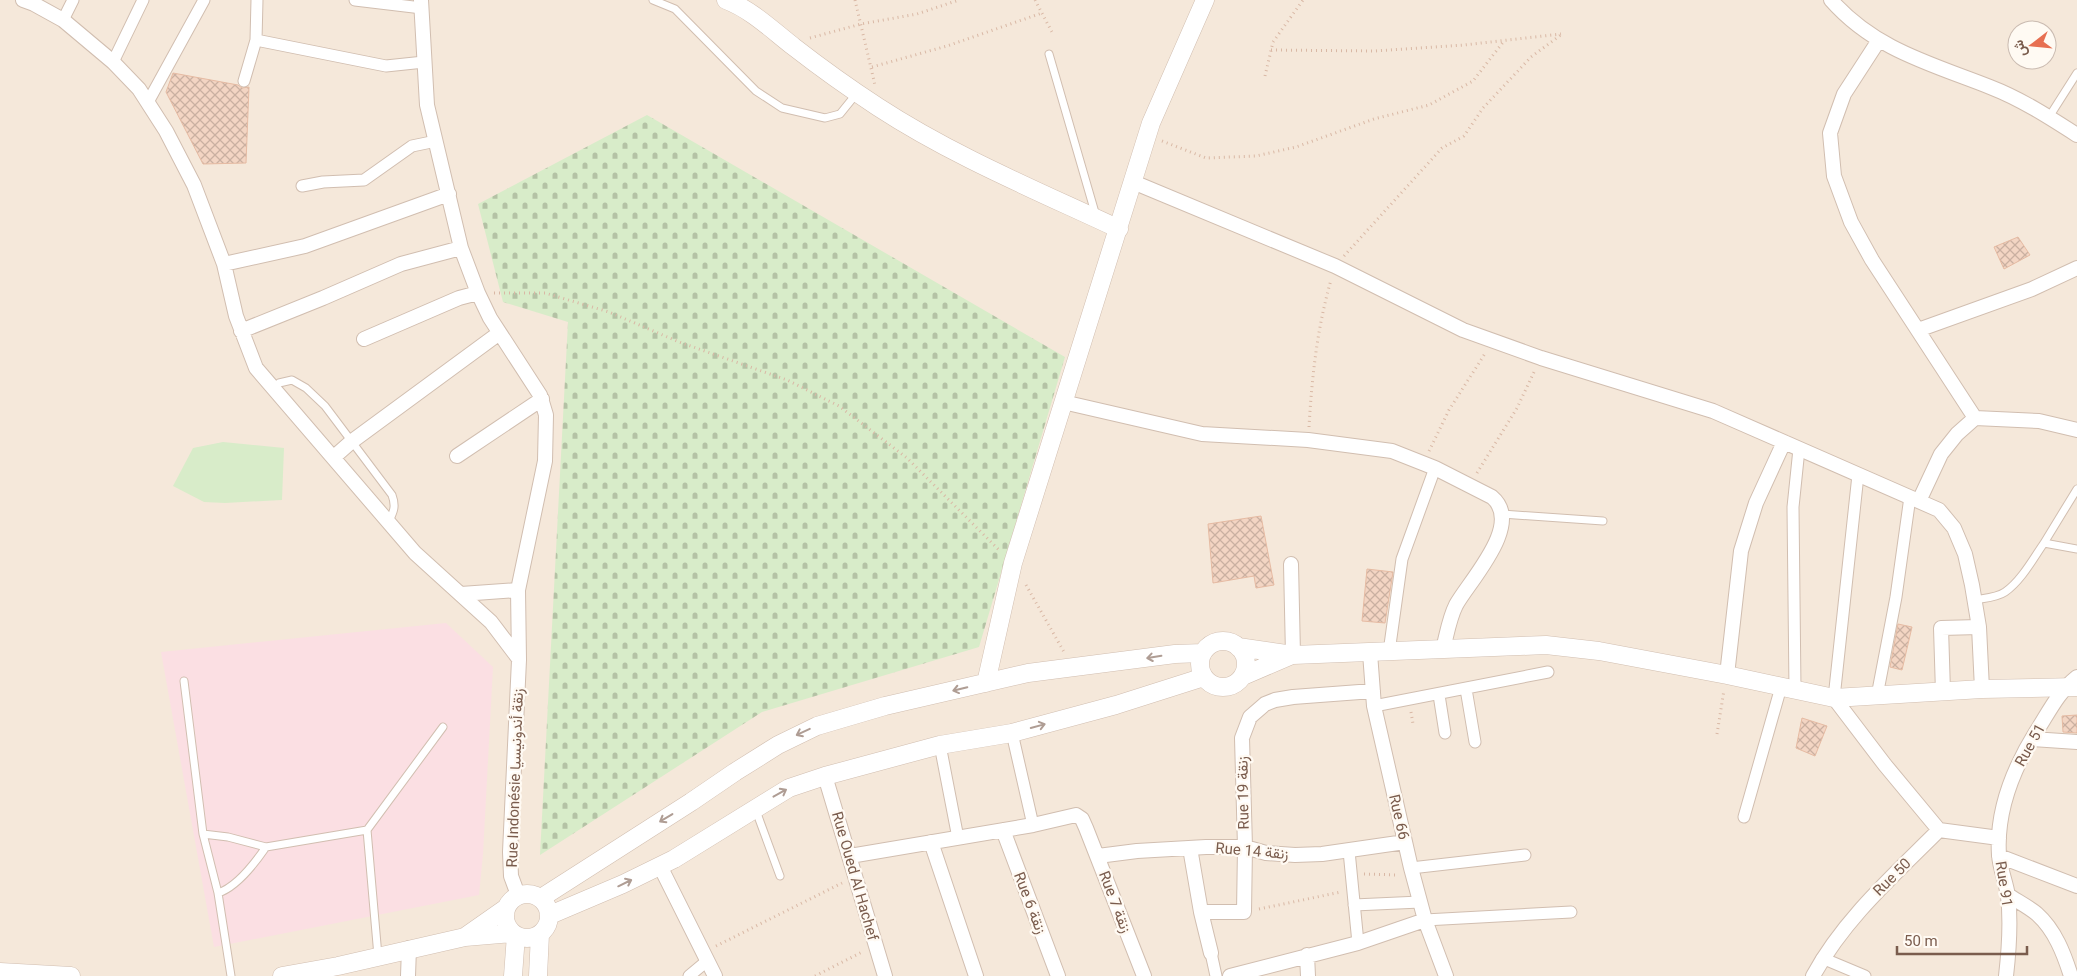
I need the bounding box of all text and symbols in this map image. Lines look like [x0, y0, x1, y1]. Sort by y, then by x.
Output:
north arrow [2007, 20, 2057, 70]
text: ش [2009, 38, 2030, 59]
one-way arrow [1147, 653, 1163, 663]
one-way arrow [952, 685, 968, 694]
street label: Rue Indonésie زنقة أندونيسيا [503, 688, 527, 868]
one-way arrow [1030, 720, 1046, 730]
street label: Rue 51 [2011, 720, 2049, 770]
one-way arrow [796, 728, 811, 737]
street label: Rue 19 زنقة [1233, 756, 1253, 830]
one-way arrow [772, 788, 787, 797]
street label: Rue 66 [1385, 793, 1413, 841]
street label: Rue Oued Al Hachef [828, 809, 882, 943]
one-way arrow [659, 813, 673, 823]
street label: Rue 14 زنقة [1215, 839, 1289, 863]
street label: Rue 50 [1869, 854, 1915, 900]
street label: Rue 91 [1992, 860, 2016, 908]
street label: Rue 7 زنقة [1095, 868, 1135, 936]
street label: Rue 6 زنقة [1010, 869, 1050, 937]
one-way arrow [617, 878, 632, 887]
scale bar [1897, 924, 2027, 956]
text: 50 m [1904, 932, 1938, 950]

